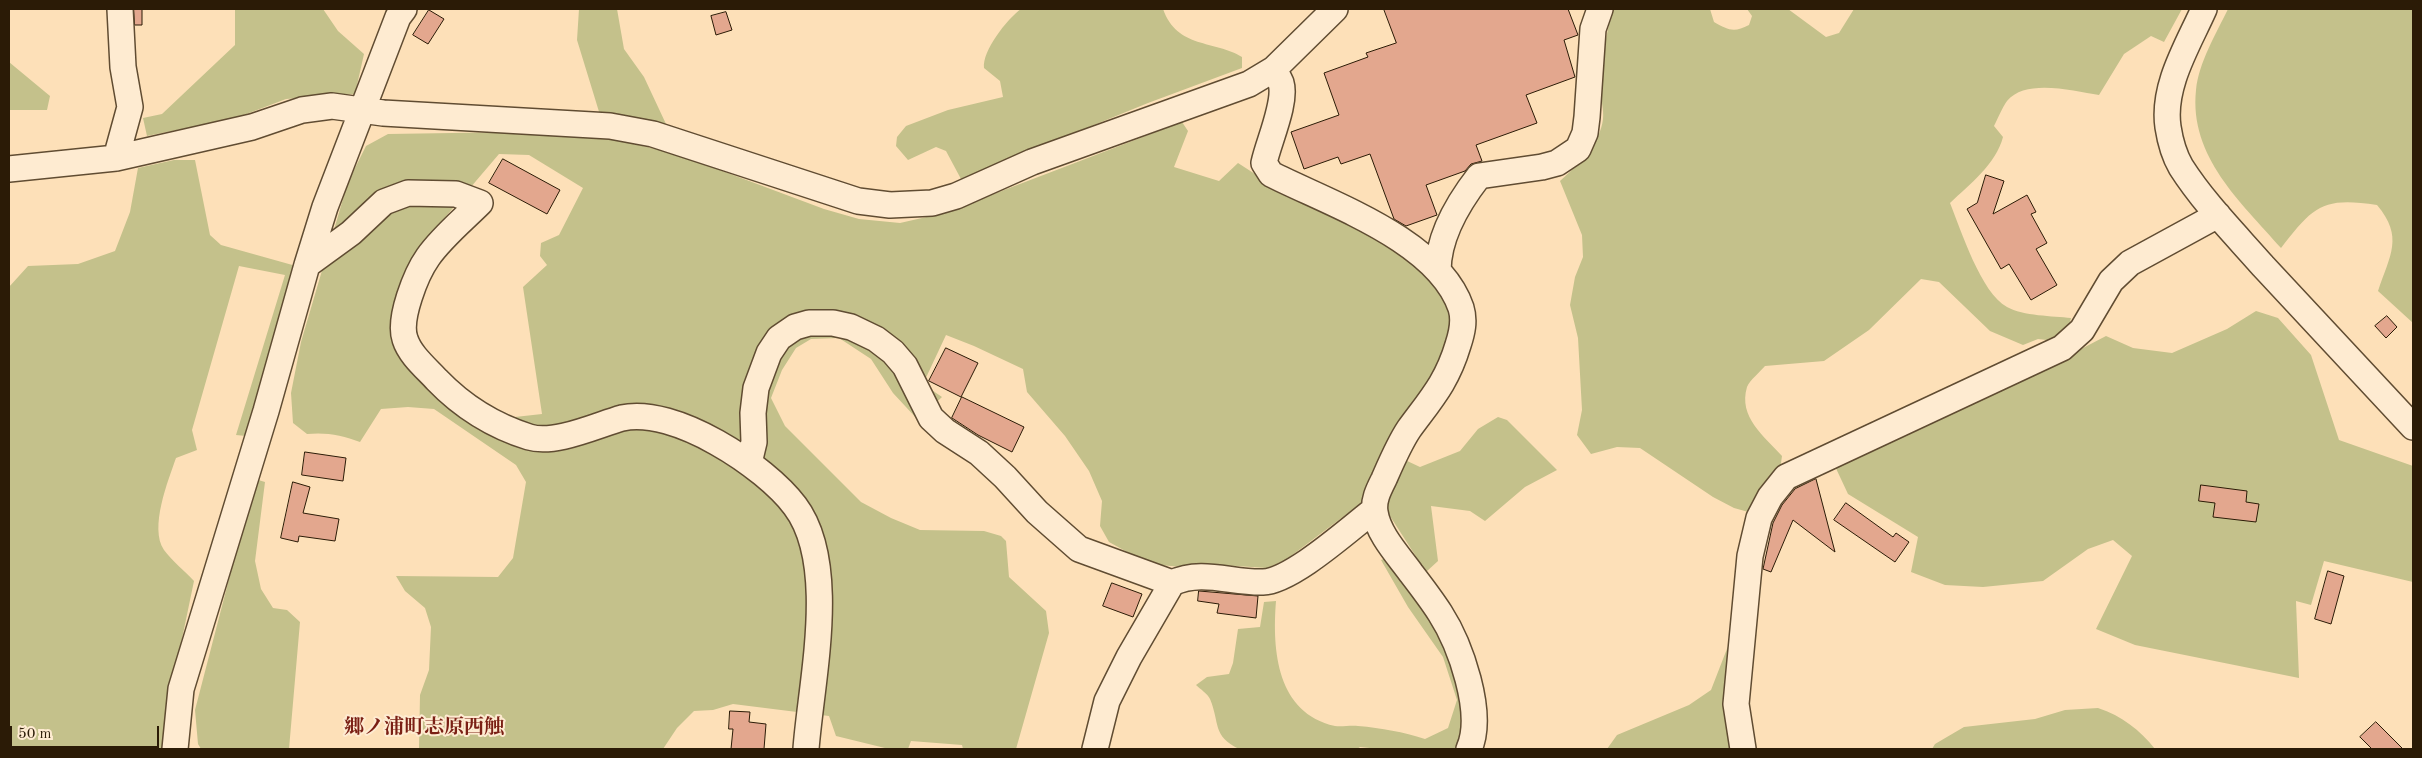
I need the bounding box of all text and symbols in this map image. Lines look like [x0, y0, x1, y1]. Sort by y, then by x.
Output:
scale bar [12, 716, 161, 748]
district label: 郷ノ浦町志原西触 [344, 716, 504, 740]
text: 50 m [18, 727, 52, 742]

